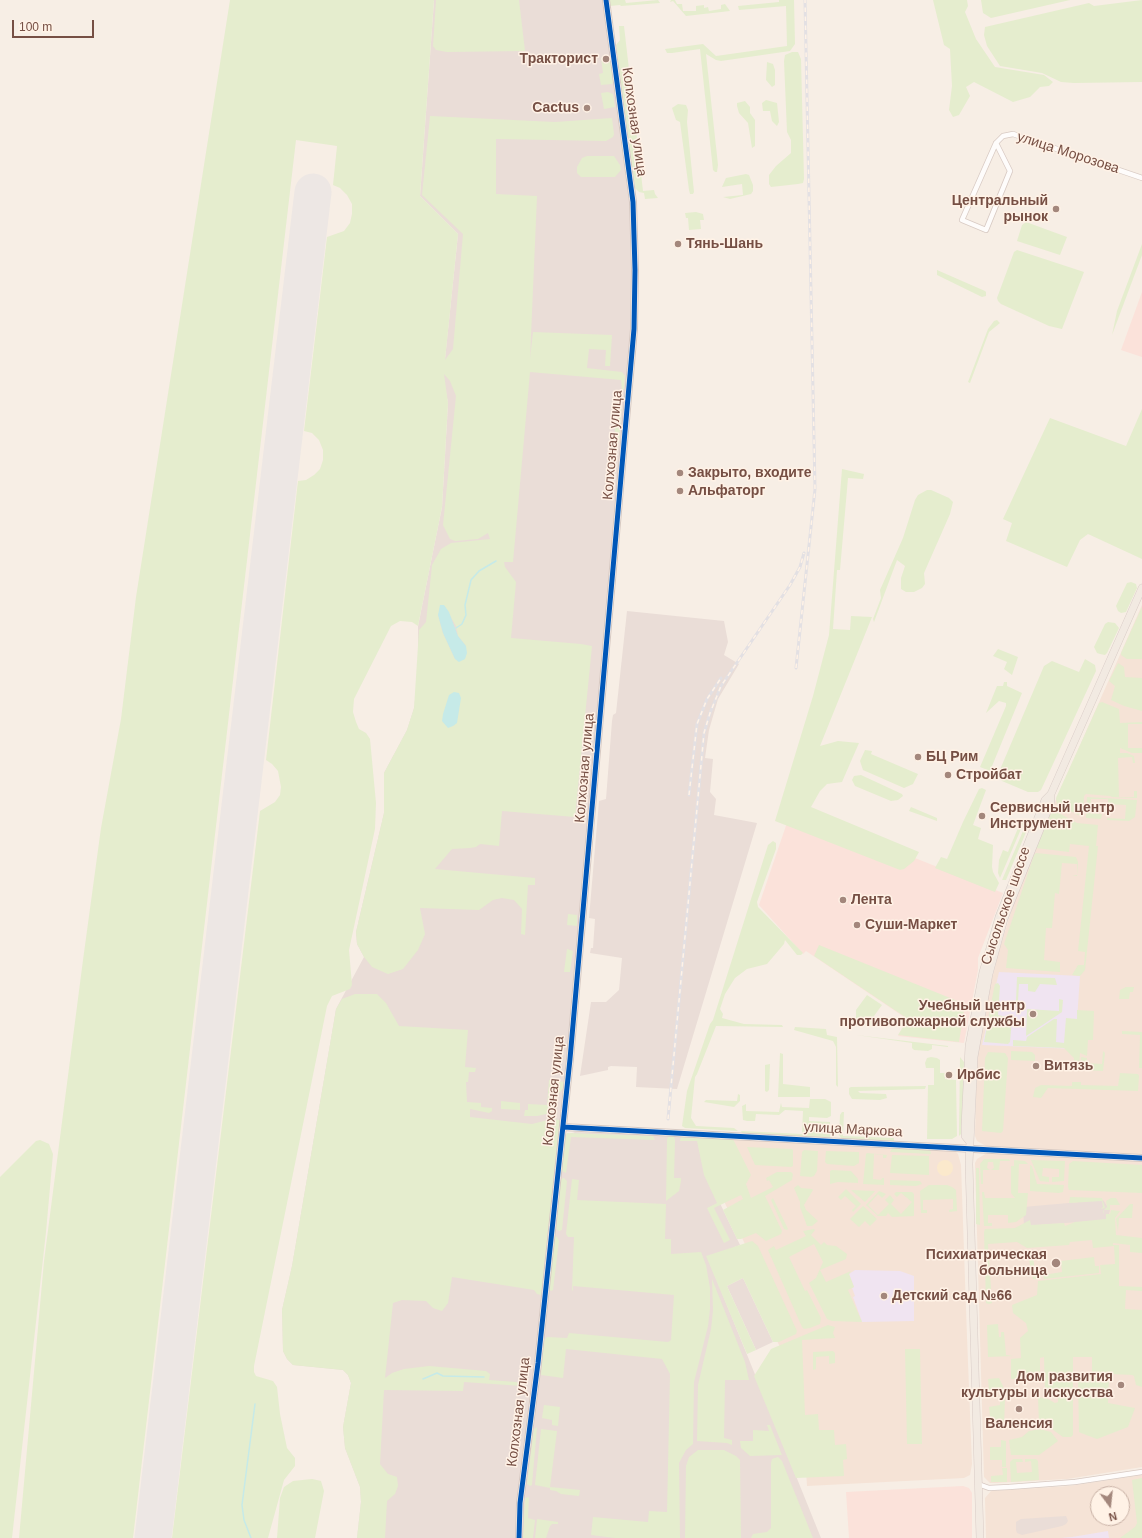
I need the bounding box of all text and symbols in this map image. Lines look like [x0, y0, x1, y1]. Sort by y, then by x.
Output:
scale bar [14, 12, 96, 38]
text: 100 m [19, 20, 52, 34]
place label: Тракторист [520, 51, 598, 67]
marker: Тракторист [601, 54, 611, 64]
street label: Колхозная улица [618, 66, 650, 178]
place label: Cactus [532, 100, 579, 116]
marker: Cactus [582, 103, 592, 113]
street label: улица Морозова [1015, 129, 1121, 177]
place label: Центральный рынок [952, 193, 1048, 226]
marker: Центральный рынок [1051, 204, 1061, 214]
place label: Тянь-Шань [686, 236, 763, 252]
marker: Тянь-Шань [673, 239, 683, 249]
street label: Колхозная улица [600, 389, 626, 501]
place label: Закрыто, входите [688, 465, 812, 481]
marker: Закрыто, входите [675, 468, 685, 478]
place label: Альфаторг [688, 483, 765, 499]
marker: Альфаторг [675, 486, 685, 496]
street label: Колхозная улица [572, 712, 598, 824]
place label: БЦ Рим [926, 749, 978, 765]
marker: БЦ Рим [913, 752, 923, 762]
place label: Стройбат [956, 767, 1022, 783]
marker: Стройбат [943, 770, 953, 780]
place label: Сервисный центр Инструмент [990, 800, 1115, 832]
marker: Сервисный центр Инструмент [977, 811, 987, 821]
street label: Сысольское шоссе [978, 845, 1034, 967]
place label: Лента [851, 892, 892, 908]
marker: Лента [838, 895, 848, 905]
place label: Суши-Маркет [865, 917, 957, 933]
marker: Суши-Маркет [852, 920, 862, 930]
place label: Учебный центр противопожарной службы [840, 998, 1025, 1030]
marker: Учебный центр противопожарной службы [1028, 1009, 1038, 1019]
street label: Колхозная улица [540, 1035, 568, 1147]
place label: Витязь [1044, 1058, 1093, 1074]
marker: Витязь [1031, 1061, 1041, 1071]
place label: Ирбис [957, 1067, 1001, 1083]
marker: Ирбис [944, 1070, 954, 1080]
street label: улица Маркова [803, 1119, 903, 1141]
place label: Психиатрическая больница [926, 1247, 1047, 1280]
marker: Психиатрическая больница [1050, 1257, 1062, 1269]
place label: Детский сад №66 [892, 1288, 1012, 1304]
marker: Детский сад №66 [879, 1291, 889, 1301]
street label: Колхозная улица [504, 1356, 534, 1468]
place label: Дом развития культуры и искусства [961, 1369, 1113, 1402]
marker: Дом развития культуры и искусства [1116, 1380, 1126, 1390]
marker: Валенсия [1014, 1404, 1024, 1414]
place label: Валенсия [985, 1416, 1053, 1432]
north arrow [1090, 1486, 1130, 1526]
text: N [1107, 1510, 1118, 1523]

